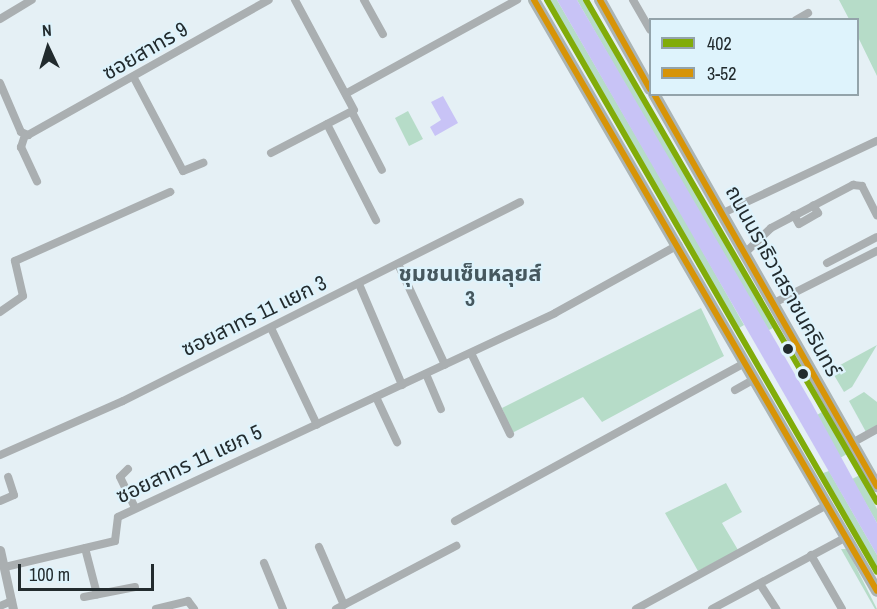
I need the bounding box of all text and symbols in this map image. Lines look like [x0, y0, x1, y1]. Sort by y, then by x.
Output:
street label: ซอยสาทร 9 [98, 17, 192, 85]
north arrow [18, 18, 78, 78]
legend [649, 18, 859, 96]
text: N [41, 19, 52, 41]
text: 402 [707, 31, 732, 56]
text: 3-52 [707, 61, 737, 86]
street label: ถนนนราธิวาสราชนครินทร์ [720, 181, 846, 381]
district label: ชุมชนเซ็นหลุยส์ 3 [399, 260, 541, 312]
street label: ซอยสาทร 11 แยก 3 [177, 270, 331, 362]
unlabelled marker [782, 343, 794, 355]
unlabelled marker [797, 368, 809, 380]
street label: ซอยสาทร 11 แยก 5 [112, 419, 266, 509]
scale bar [21, 552, 158, 590]
text: 100 m [29, 562, 70, 587]

